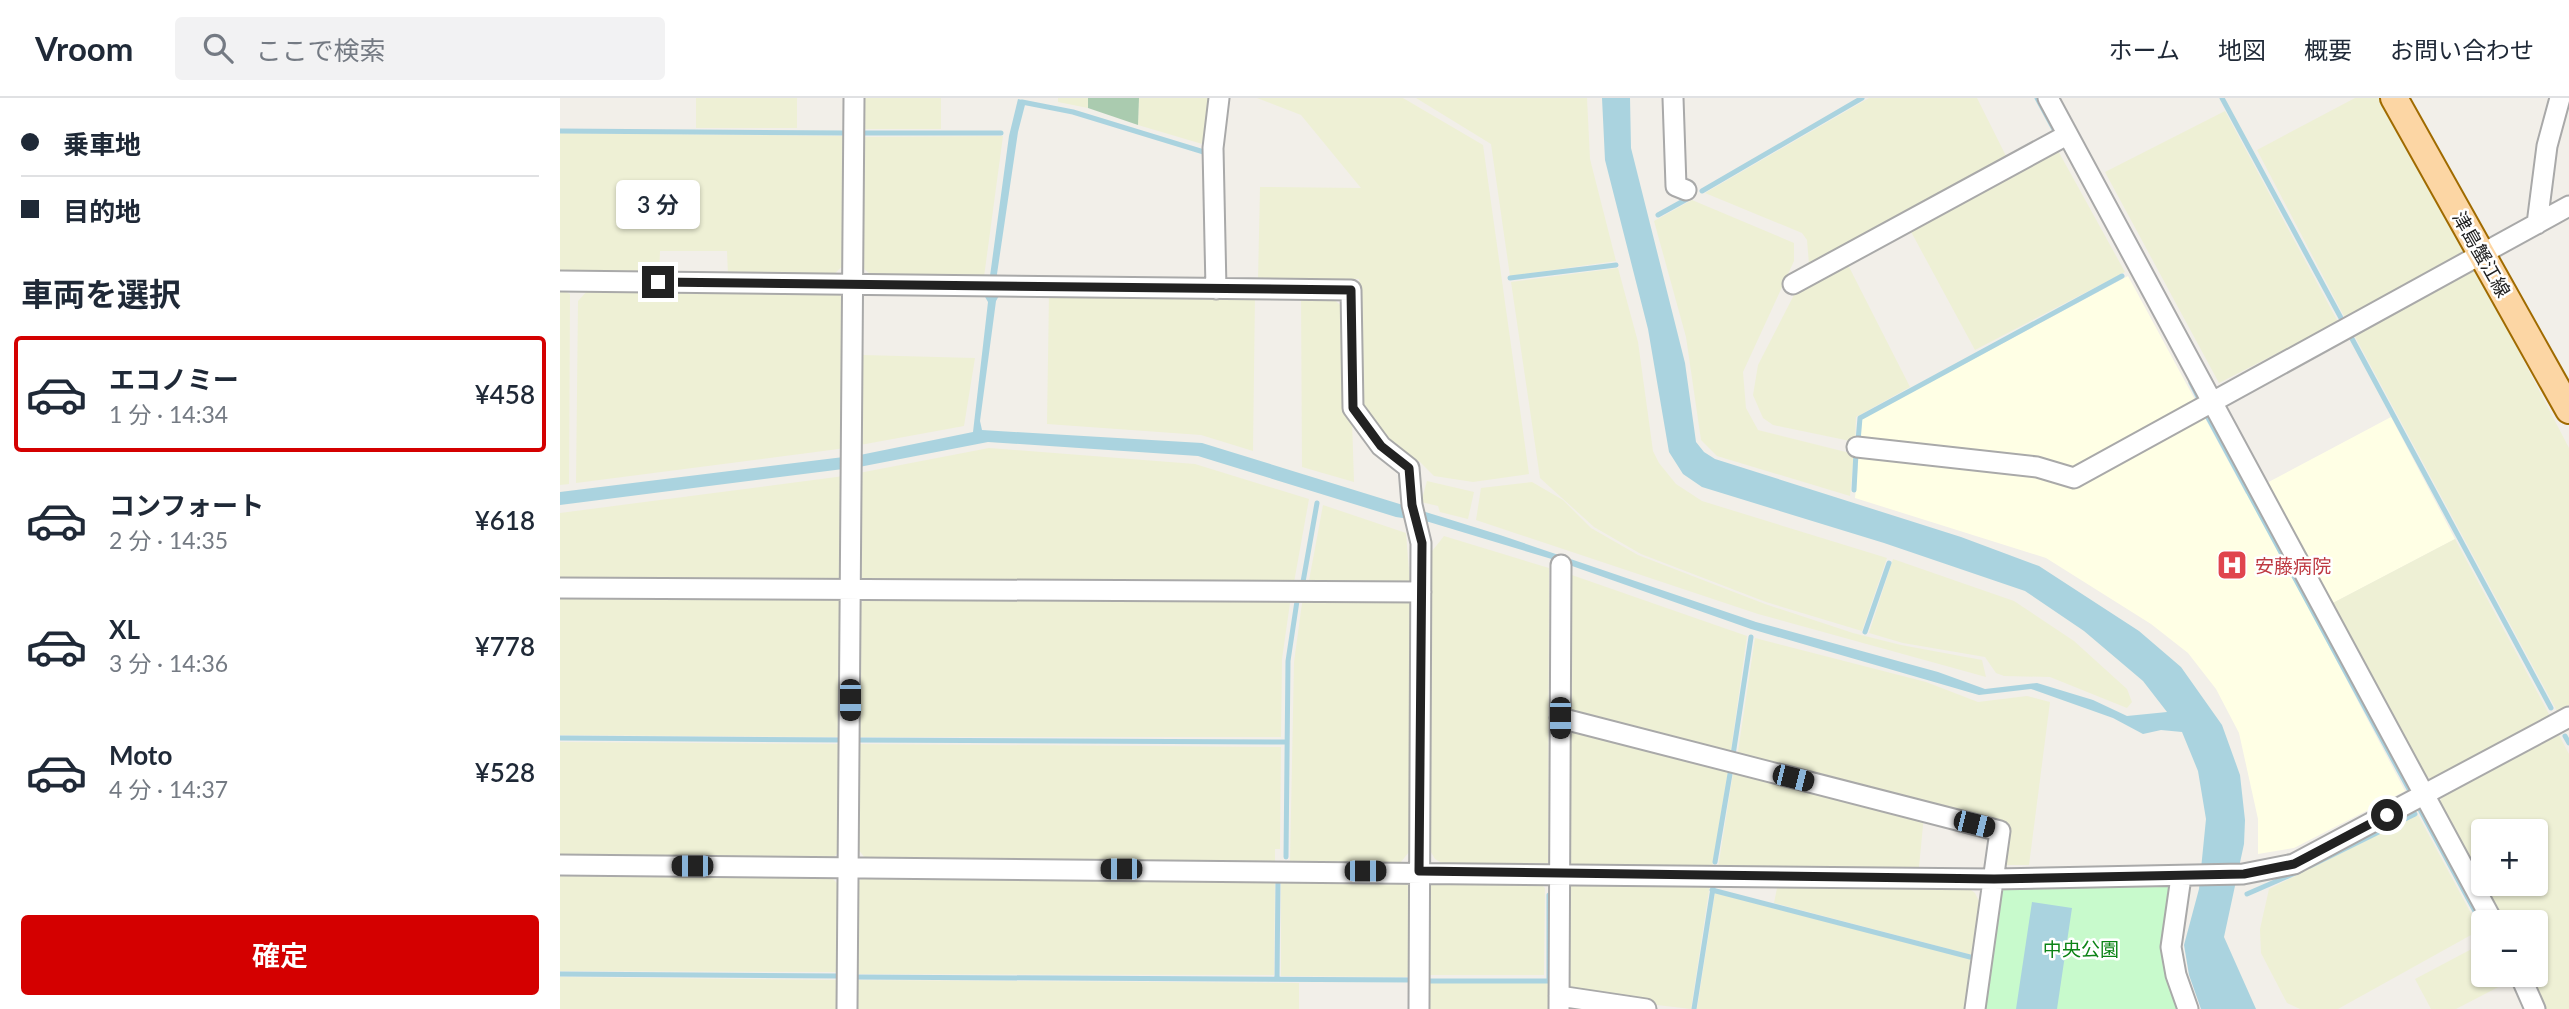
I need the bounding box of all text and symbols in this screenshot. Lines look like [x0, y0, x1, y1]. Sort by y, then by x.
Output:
search box [175, 17, 665, 80]
text: Vroom [35, 28, 133, 68]
icon: search [199, 29, 237, 67]
text: ここで検索 [255, 34, 385, 66]
text: ホーム [2109, 35, 2180, 64]
text: 地図 [2218, 35, 2266, 64]
text: 概要 [2304, 35, 2352, 64]
text: お問い合わせ [2390, 35, 2534, 64]
text: 乗車地 [63, 128, 141, 160]
callout: 3 分 [616, 180, 700, 230]
text: 3 分 [637, 190, 679, 218]
text: 目的地 [63, 195, 141, 227]
street label: 津島蟹江線 [2448, 207, 2516, 301]
route end [642, 266, 674, 298]
text: 車両を選択 [21, 274, 181, 313]
icon: car [25, 363, 88, 426]
text: エコノミー [109, 363, 239, 395]
text: ¥458 [475, 378, 535, 410]
text: 1 分 · 14:34 [109, 400, 228, 428]
icon: car [25, 489, 88, 552]
text: コンフォート [109, 489, 264, 521]
text: ¥618 [475, 504, 535, 536]
text: 2 分 · 14:35 [109, 526, 228, 554]
hospital icon: 安藤病院 [2215, 548, 2249, 582]
place label: 安藤病院 [2255, 554, 2331, 577]
text: XL [109, 613, 140, 645]
icon: car [25, 615, 88, 678]
text: ¥778 [475, 630, 535, 662]
text: 3 分 · 14:36 [109, 649, 228, 677]
car [840, 679, 861, 721]
car [1550, 697, 1571, 739]
text: Moto [109, 739, 172, 771]
icon: car [25, 741, 88, 804]
text: ¥528 [475, 756, 535, 788]
car [1771, 763, 1816, 793]
text: 4 分 · 14:37 [109, 775, 228, 803]
route start [2371, 799, 2403, 831]
car [1952, 809, 1997, 839]
map controls [2471, 819, 2548, 987]
button: + [2471, 819, 2548, 896]
car [672, 856, 714, 877]
car [1101, 859, 1143, 880]
car [1345, 861, 1387, 882]
button: − [2471, 910, 2548, 987]
button: 確定 [21, 915, 539, 995]
park label: 中央公園 [2043, 937, 2119, 960]

